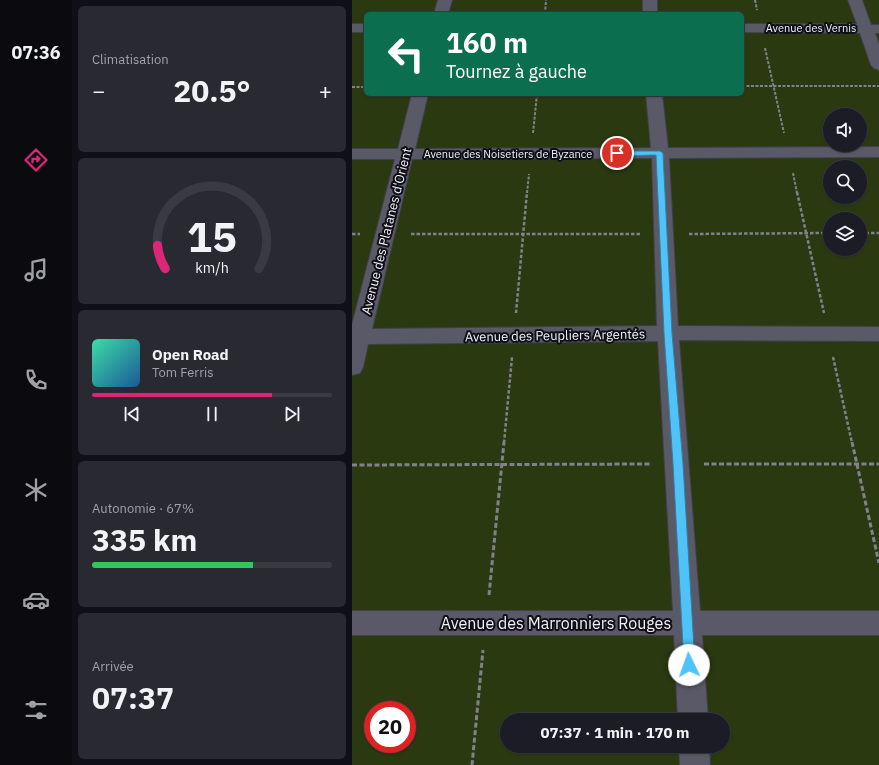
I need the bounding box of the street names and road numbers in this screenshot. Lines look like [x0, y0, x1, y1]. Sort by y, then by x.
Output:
street label: Avenue des Vernis [766, 21, 856, 35]
street label: Avenue des Platanes d'Orient [358, 146, 415, 316]
street label: Avenue des Noisetiers de Byzance [424, 147, 592, 161]
street label: Avenue des Peupliers Argentés [465, 325, 645, 346]
street label: Avenue des Marronniers Rouges [441, 613, 671, 633]

